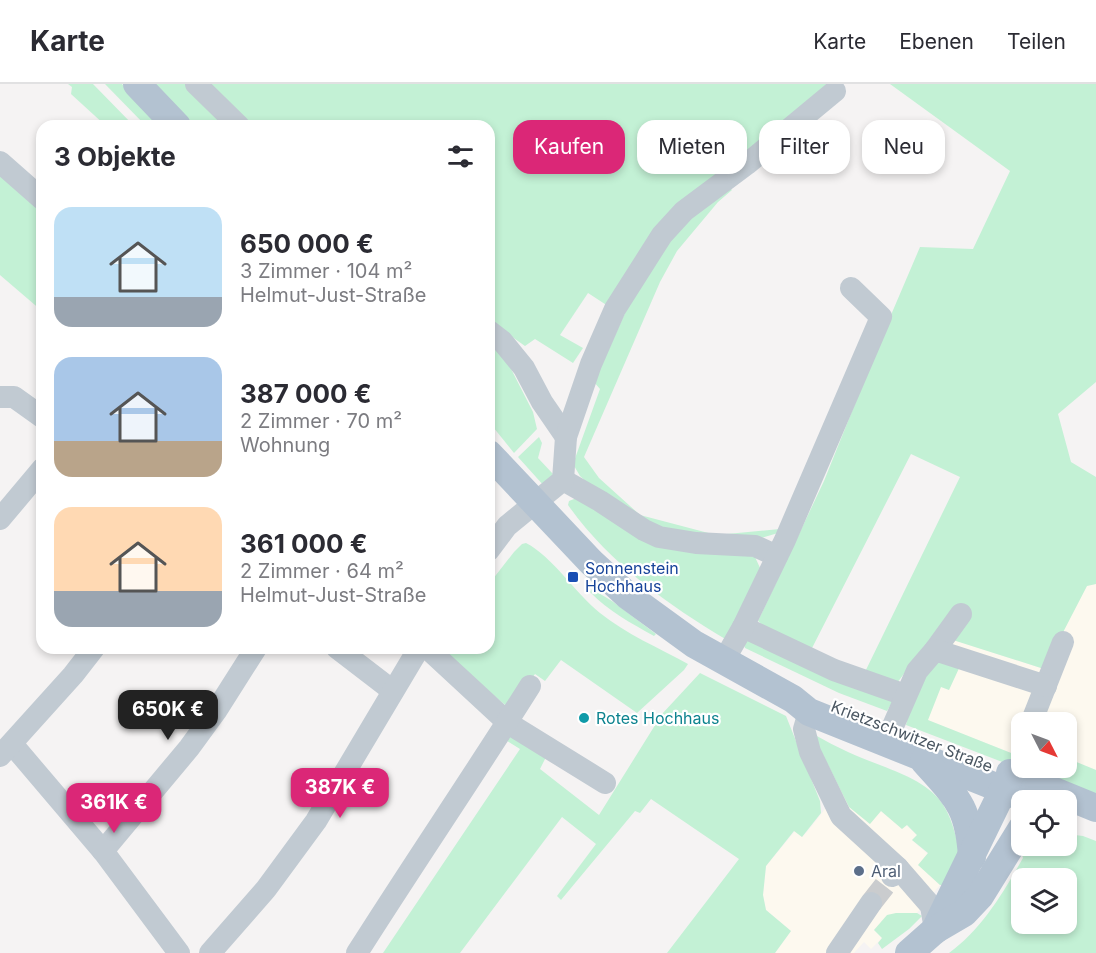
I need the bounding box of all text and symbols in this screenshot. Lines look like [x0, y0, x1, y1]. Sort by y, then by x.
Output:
text: Karte [30, 24, 105, 58]
text: Karte [813, 29, 866, 54]
text: Ebenen [899, 29, 974, 54]
text: Teilen [1007, 29, 1066, 54]
chip: Kaufen [513, 120, 625, 174]
chip: Mieten [637, 120, 747, 174]
chip: Filter [759, 120, 850, 174]
chip: Neu [862, 120, 945, 174]
icon: filters [444, 140, 477, 173]
text: 3 Objekte [54, 141, 176, 172]
text: 650 000 € [240, 228, 374, 259]
icon: home [102, 231, 174, 303]
text: 3 Zimmer · 104 m² [240, 259, 412, 283]
text: Helmut-Just-Straße [240, 283, 426, 307]
text: 387 000 € [240, 378, 372, 409]
icon: home [102, 381, 174, 453]
text: 2 Zimmer · 70 m² [240, 409, 402, 433]
text: Wohnung [240, 433, 330, 457]
text: 361 000 € [240, 528, 368, 559]
icon: home [102, 531, 174, 603]
place label: Sonnenstein Hochhaus [585, 558, 679, 596]
text: 2 Zimmer · 64 m² [240, 559, 404, 583]
marker: Sonnenstein Hochhaus [566, 570, 580, 584]
text: Helmut-Just-Straße [240, 583, 426, 607]
pin: 650K € [119, 690, 217, 741]
street label: Krietzschwitzer Straße [828, 696, 996, 776]
text: 650K € [132, 697, 204, 721]
place label: Rotes Hochhaus [596, 708, 719, 728]
marker: Rotes Hochhaus [577, 711, 591, 725]
north arrow [1011, 712, 1077, 778]
map controls [1011, 712, 1077, 934]
pin: 387K € [291, 768, 389, 819]
text: 387K € [305, 775, 375, 799]
pin: 361K € [65, 783, 163, 834]
text: 361K € [80, 790, 148, 814]
button: locate [1011, 790, 1077, 856]
place label: Aral [871, 861, 901, 881]
marker: Aral [852, 864, 866, 878]
button: layers [1011, 868, 1077, 934]

